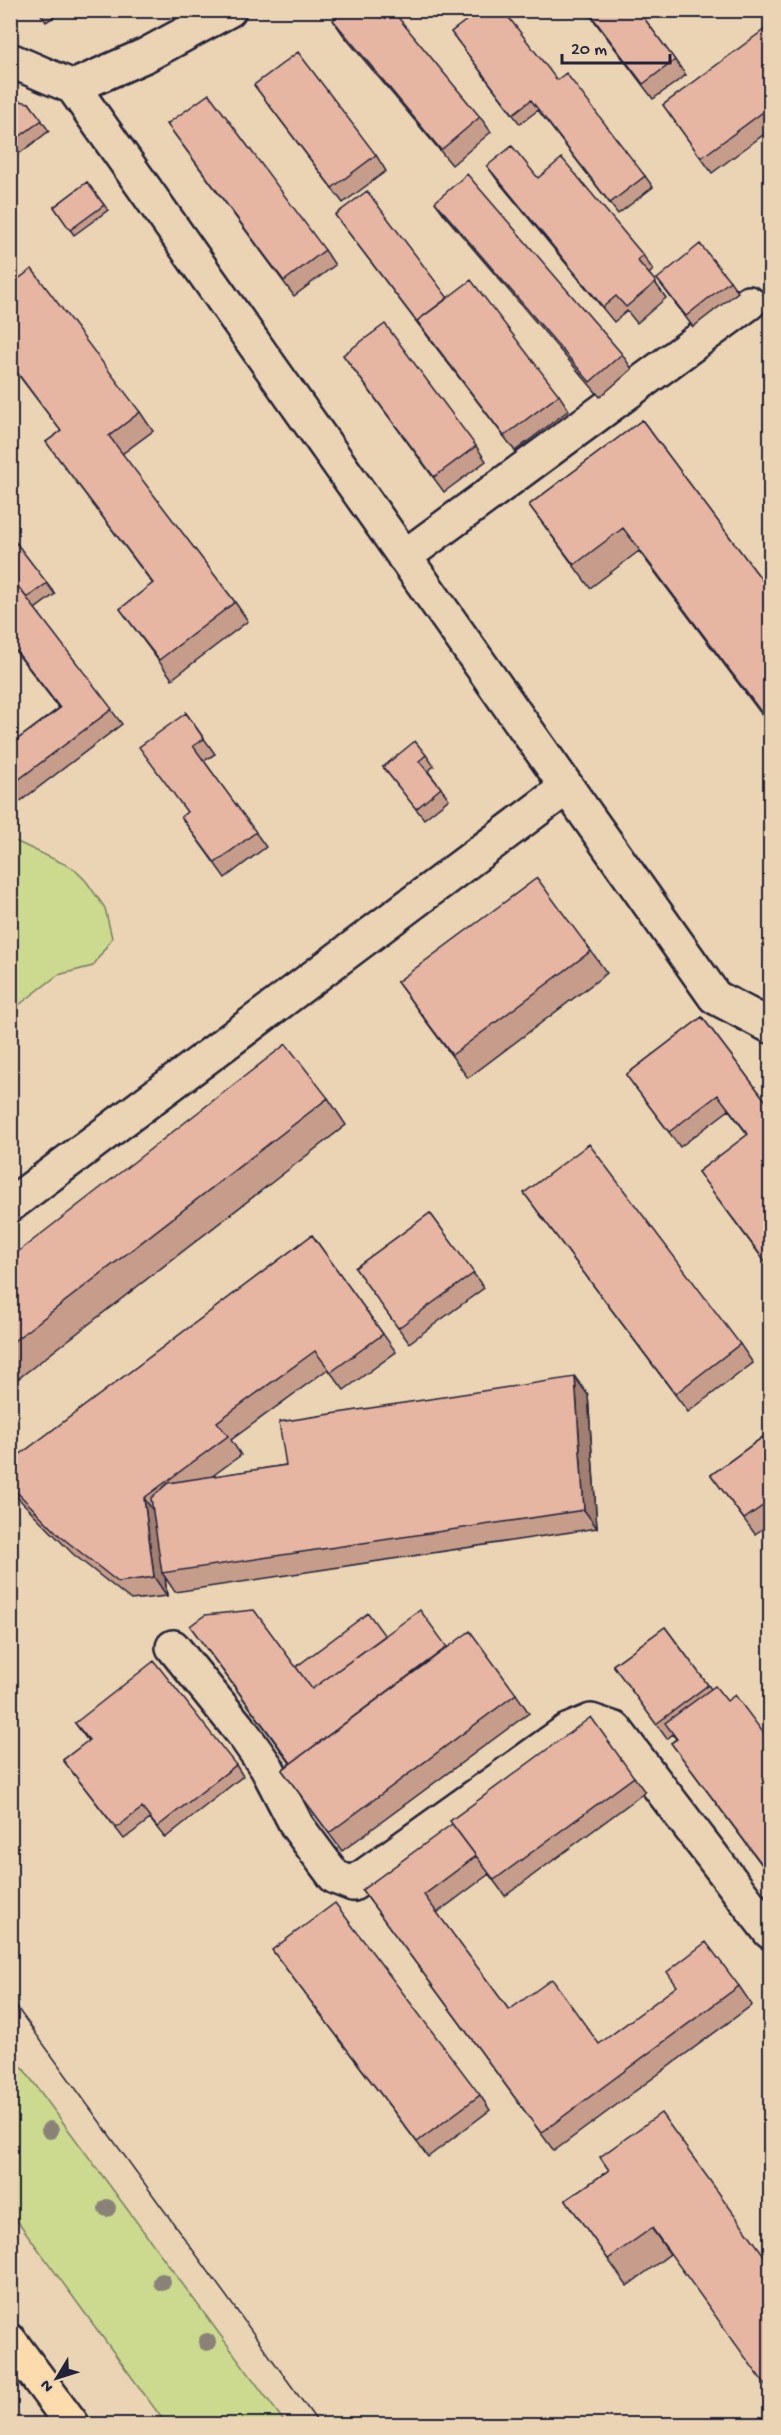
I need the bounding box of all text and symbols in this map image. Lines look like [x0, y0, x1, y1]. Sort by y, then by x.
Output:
scale bar [562, 27, 670, 65]
text: 20 m [571, 40, 607, 61]
north arrow [27, 2348, 87, 2408]
text: N [37, 2375, 59, 2395]

